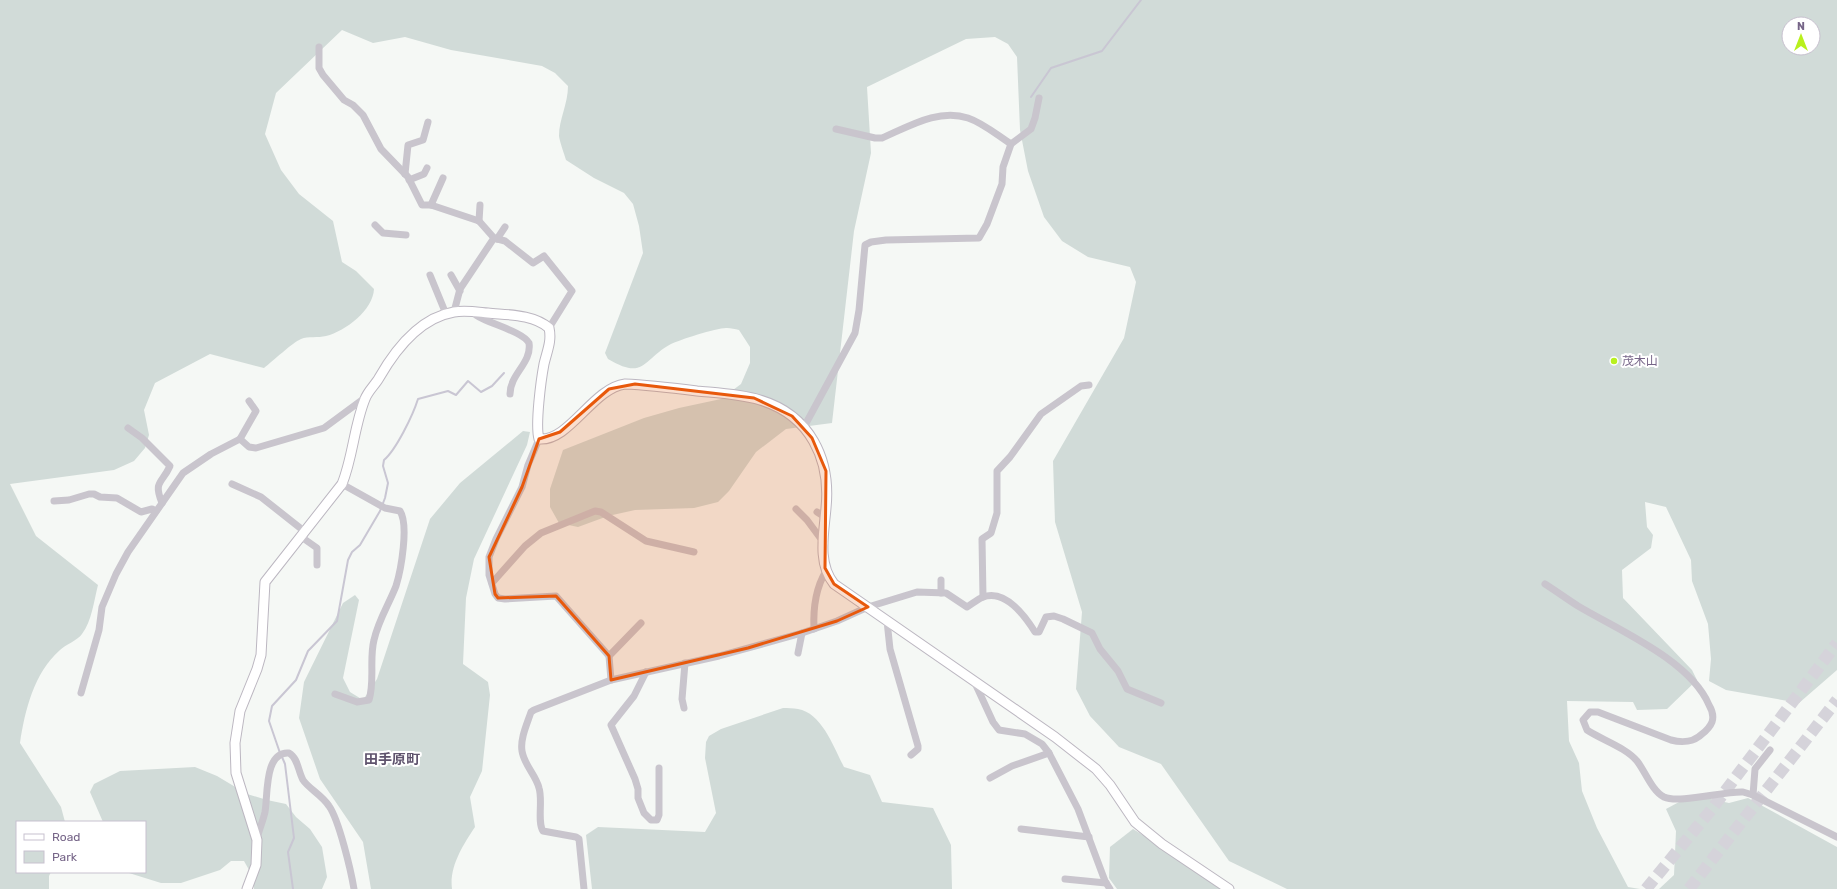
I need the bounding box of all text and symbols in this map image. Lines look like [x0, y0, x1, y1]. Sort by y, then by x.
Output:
north arrow [1781, 16, 1821, 56]
text: N [1797, 20, 1805, 33]
place label: 茂木山 [1622, 354, 1658, 368]
marker: 茂木山 [1609, 356, 1619, 366]
district label: 田手原町 [364, 751, 420, 768]
legend [16, 821, 146, 873]
text: Road [52, 830, 80, 844]
text: Park [52, 850, 78, 864]

